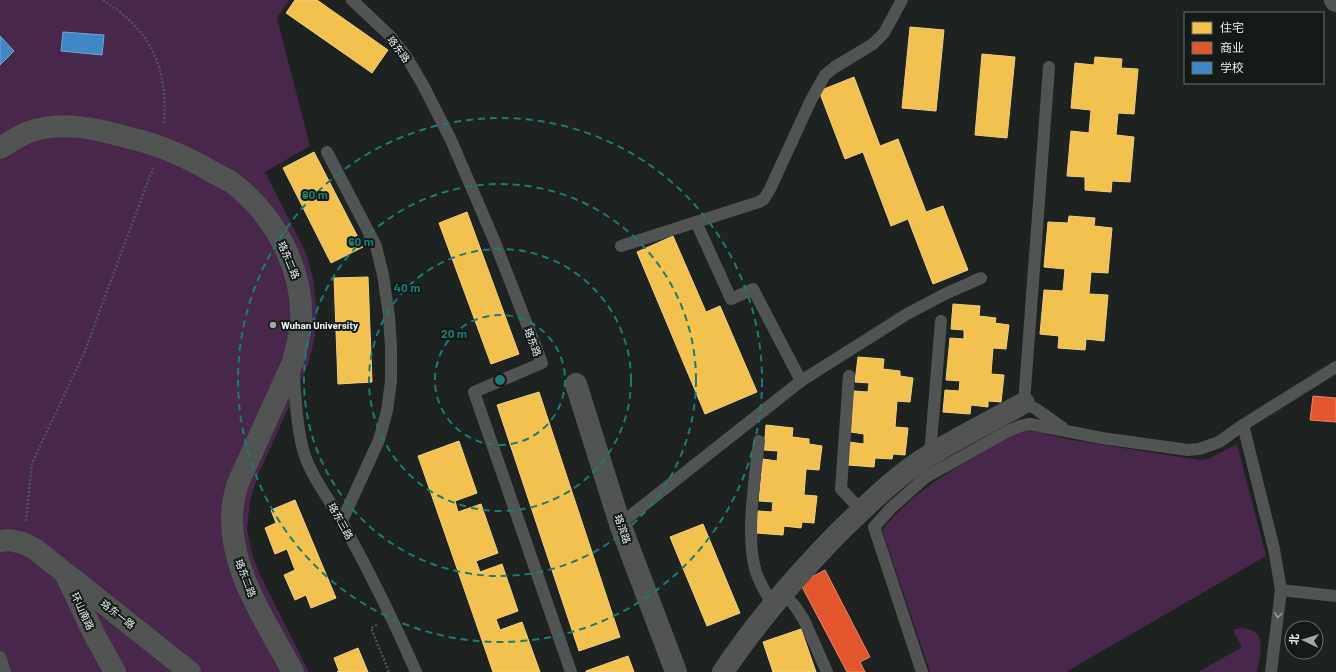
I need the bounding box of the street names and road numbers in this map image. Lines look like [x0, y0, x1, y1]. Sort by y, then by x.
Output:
street label: 珞东路 [385, 33, 413, 65]
street label: 珞东二路 [276, 239, 302, 281]
street label: 珞东路 [522, 326, 544, 358]
street label: 珞东三路 [326, 501, 356, 541]
street label: 珞滨路 [612, 513, 634, 545]
street label: 珞东二路 [233, 557, 259, 599]
street label: 环山南路 [69, 590, 97, 632]
street label: 珞东一路 [99, 597, 137, 631]

